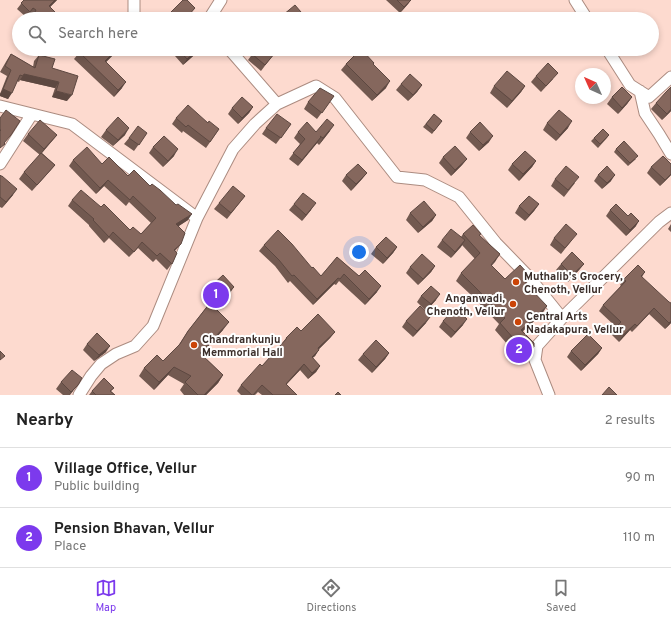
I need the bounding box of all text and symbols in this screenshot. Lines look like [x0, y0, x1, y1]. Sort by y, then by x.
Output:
search box [12, 12, 659, 56]
icon: search [26, 23, 48, 45]
text: Search here [58, 25, 138, 44]
north arrow [575, 68, 611, 104]
your location [349, 242, 369, 262]
place label: Muthalib's Grocery, Chenoth, Vellur [524, 270, 623, 297]
marker: Muthalib's Grocery, Chenoth, Vellur [511, 277, 521, 287]
pin: 1 [203, 280, 229, 310]
place label: Anganwadi, Chenoth, Vellur [427, 292, 505, 319]
marker: Anganwadi, Chenoth, Vellur [508, 299, 518, 309]
place label: Central Arts Nadakapura, Vellur [526, 310, 624, 337]
marker: Central Arts Nadakapura, Vellur [513, 317, 523, 327]
place label: Chandrankunju Memmorial Hall [202, 333, 283, 360]
pin: 2 [506, 335, 532, 365]
marker: Chandrankunju Memmorial Hall [189, 340, 199, 350]
text: Nearby [16, 410, 73, 432]
text: 2 results [605, 413, 655, 429]
text: Village Office, Vellur [54, 460, 197, 479]
text: 1 [26, 470, 32, 486]
text: 90 m [625, 470, 655, 486]
text: Public building [54, 479, 140, 495]
text: Pension Bhavan, Vellur [54, 520, 214, 539]
text: 2 [25, 530, 33, 546]
text: 110 m [623, 530, 655, 546]
text: Place [54, 539, 86, 555]
tab: Map [95, 577, 117, 615]
tab: Directions [306, 577, 356, 615]
tab: Saved [546, 577, 576, 615]

